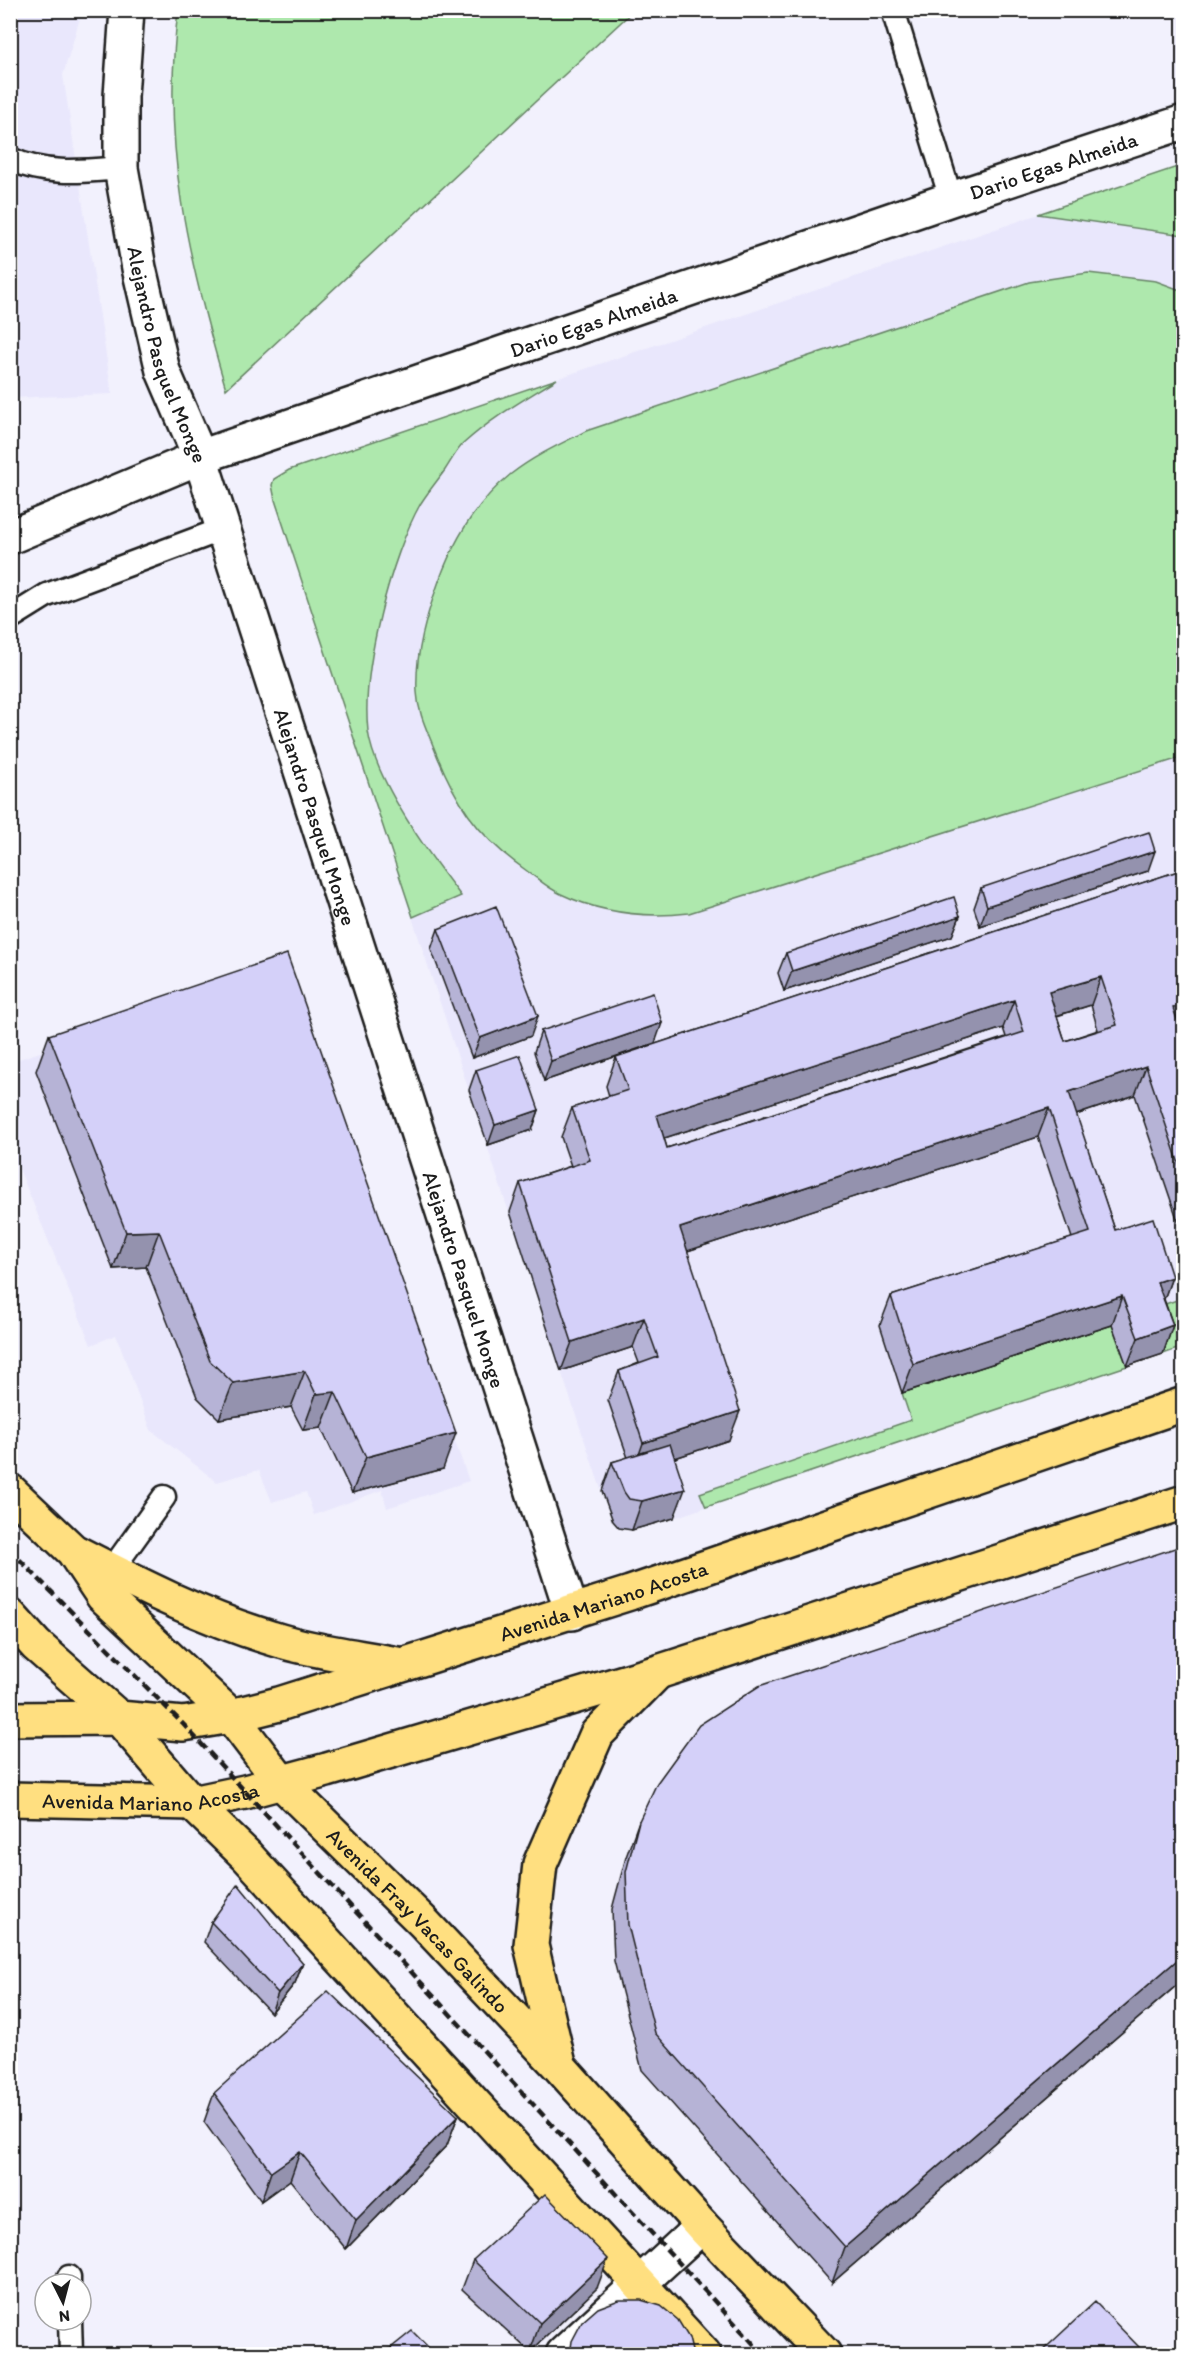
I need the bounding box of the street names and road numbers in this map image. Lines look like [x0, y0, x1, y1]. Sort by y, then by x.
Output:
street label: Dario Egas Almeida [966, 126, 1141, 205]
street label: Alejandro Pasquel Monge [123, 244, 213, 466]
street label: Dario Egas Almeida [506, 282, 680, 362]
street label: Alejandro Pasquel Monge [269, 705, 362, 928]
street label: Alejandro Pasquel Monge [418, 1168, 511, 1391]
street label: Avenida Mariano Acosta [496, 1555, 711, 1646]
street label: Avenida Mariano Acosta [42, 1776, 261, 1816]
street label: Avenida Fray Vacas Galindo [322, 1822, 515, 2018]

